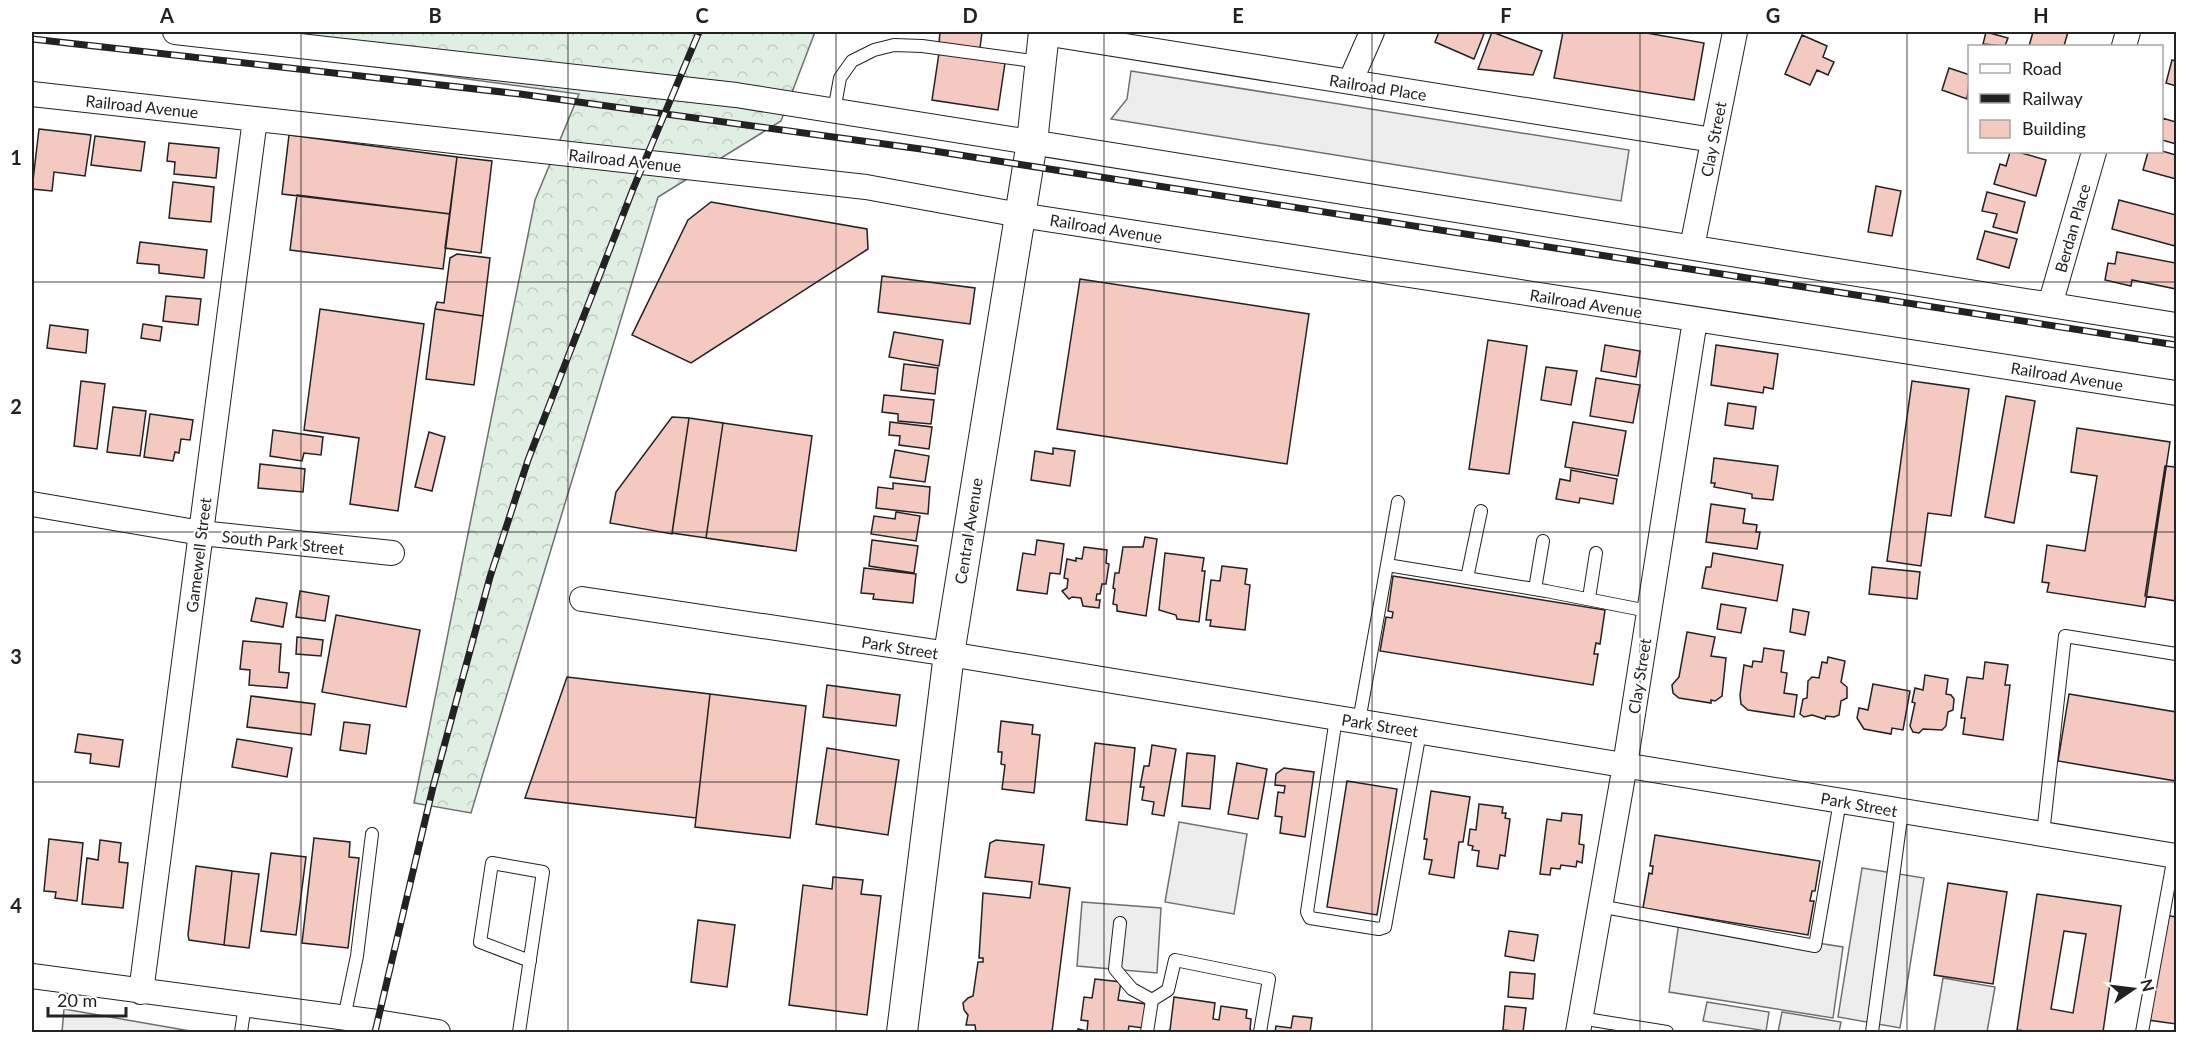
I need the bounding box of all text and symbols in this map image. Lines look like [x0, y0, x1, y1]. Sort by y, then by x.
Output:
text: A [159, 3, 174, 27]
text: B [428, 3, 442, 27]
text: C [695, 3, 709, 27]
text: D [962, 3, 978, 27]
text: E [1232, 3, 1244, 27]
text: F [1500, 3, 1512, 27]
text: G [1766, 3, 1780, 27]
text: H [2033, 3, 2049, 27]
legend [1968, 45, 2163, 153]
text: Road [2022, 57, 2062, 79]
street label: Railroad Place [1328, 70, 1428, 104]
text: Railway [2022, 87, 2083, 109]
street label: Railroad Avenue [85, 91, 199, 121]
street label: Clay Street [1696, 99, 1730, 178]
text: Building [2022, 117, 2086, 139]
text: 1 [10, 145, 22, 169]
street label: Railroad Avenue [568, 145, 682, 175]
street label: Berdan Place [2050, 181, 2094, 275]
street label: Railroad Avenue [1048, 210, 1164, 246]
street label: Railroad Avenue [1528, 285, 1644, 321]
street label: Railroad Avenue [2009, 358, 2125, 394]
text: 2 [10, 394, 22, 418]
street label: Central Avenue [950, 476, 986, 586]
street label: Gamewell Street [182, 496, 215, 614]
street label: South Park Street [221, 526, 345, 558]
street label: Park Street [860, 632, 940, 662]
street label: Clay Street [1624, 637, 1654, 715]
text: 3 [10, 644, 22, 668]
street label: Park Street [1340, 710, 1420, 740]
street label: Park Street [1819, 788, 1899, 820]
text: 4 [10, 893, 22, 917]
north arrow [2103, 959, 2163, 1019]
text: N [2137, 977, 2159, 994]
scale bar [48, 980, 126, 1018]
text: 20 m [57, 989, 97, 1011]

